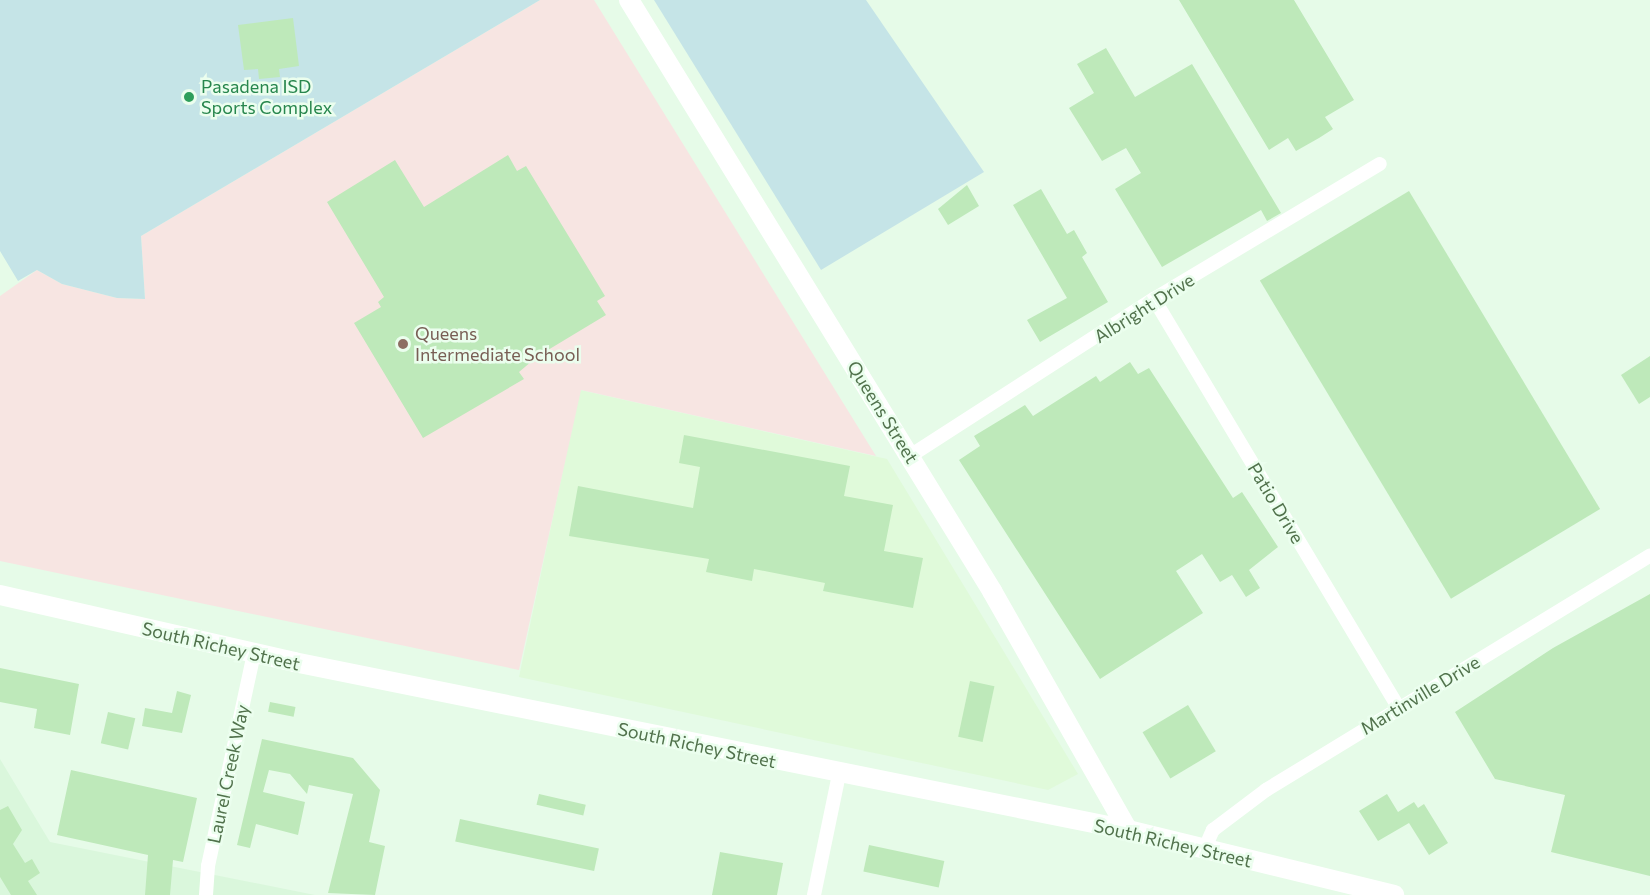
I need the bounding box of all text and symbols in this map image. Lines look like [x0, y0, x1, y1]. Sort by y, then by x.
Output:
place label: Pasadena ISD Sports Complex [201, 76, 332, 118]
marker: Pasadena ISD Sports Complex [182, 90, 196, 104]
street label: Albright Drive [1090, 269, 1198, 347]
place label: Queens Intermediate School [415, 323, 580, 366]
marker: Queens Intermediate School [396, 337, 410, 351]
street label: Queens Street [843, 357, 923, 467]
street label: Patio Drive [1243, 459, 1309, 547]
street label: South Richey Street [140, 617, 302, 675]
street label: Martinville Drive [1356, 651, 1484, 739]
street label: Laurel Creek Way [203, 703, 253, 845]
street label: South Richey Street [616, 718, 778, 772]
street label: South Richey Street [1092, 814, 1254, 872]

